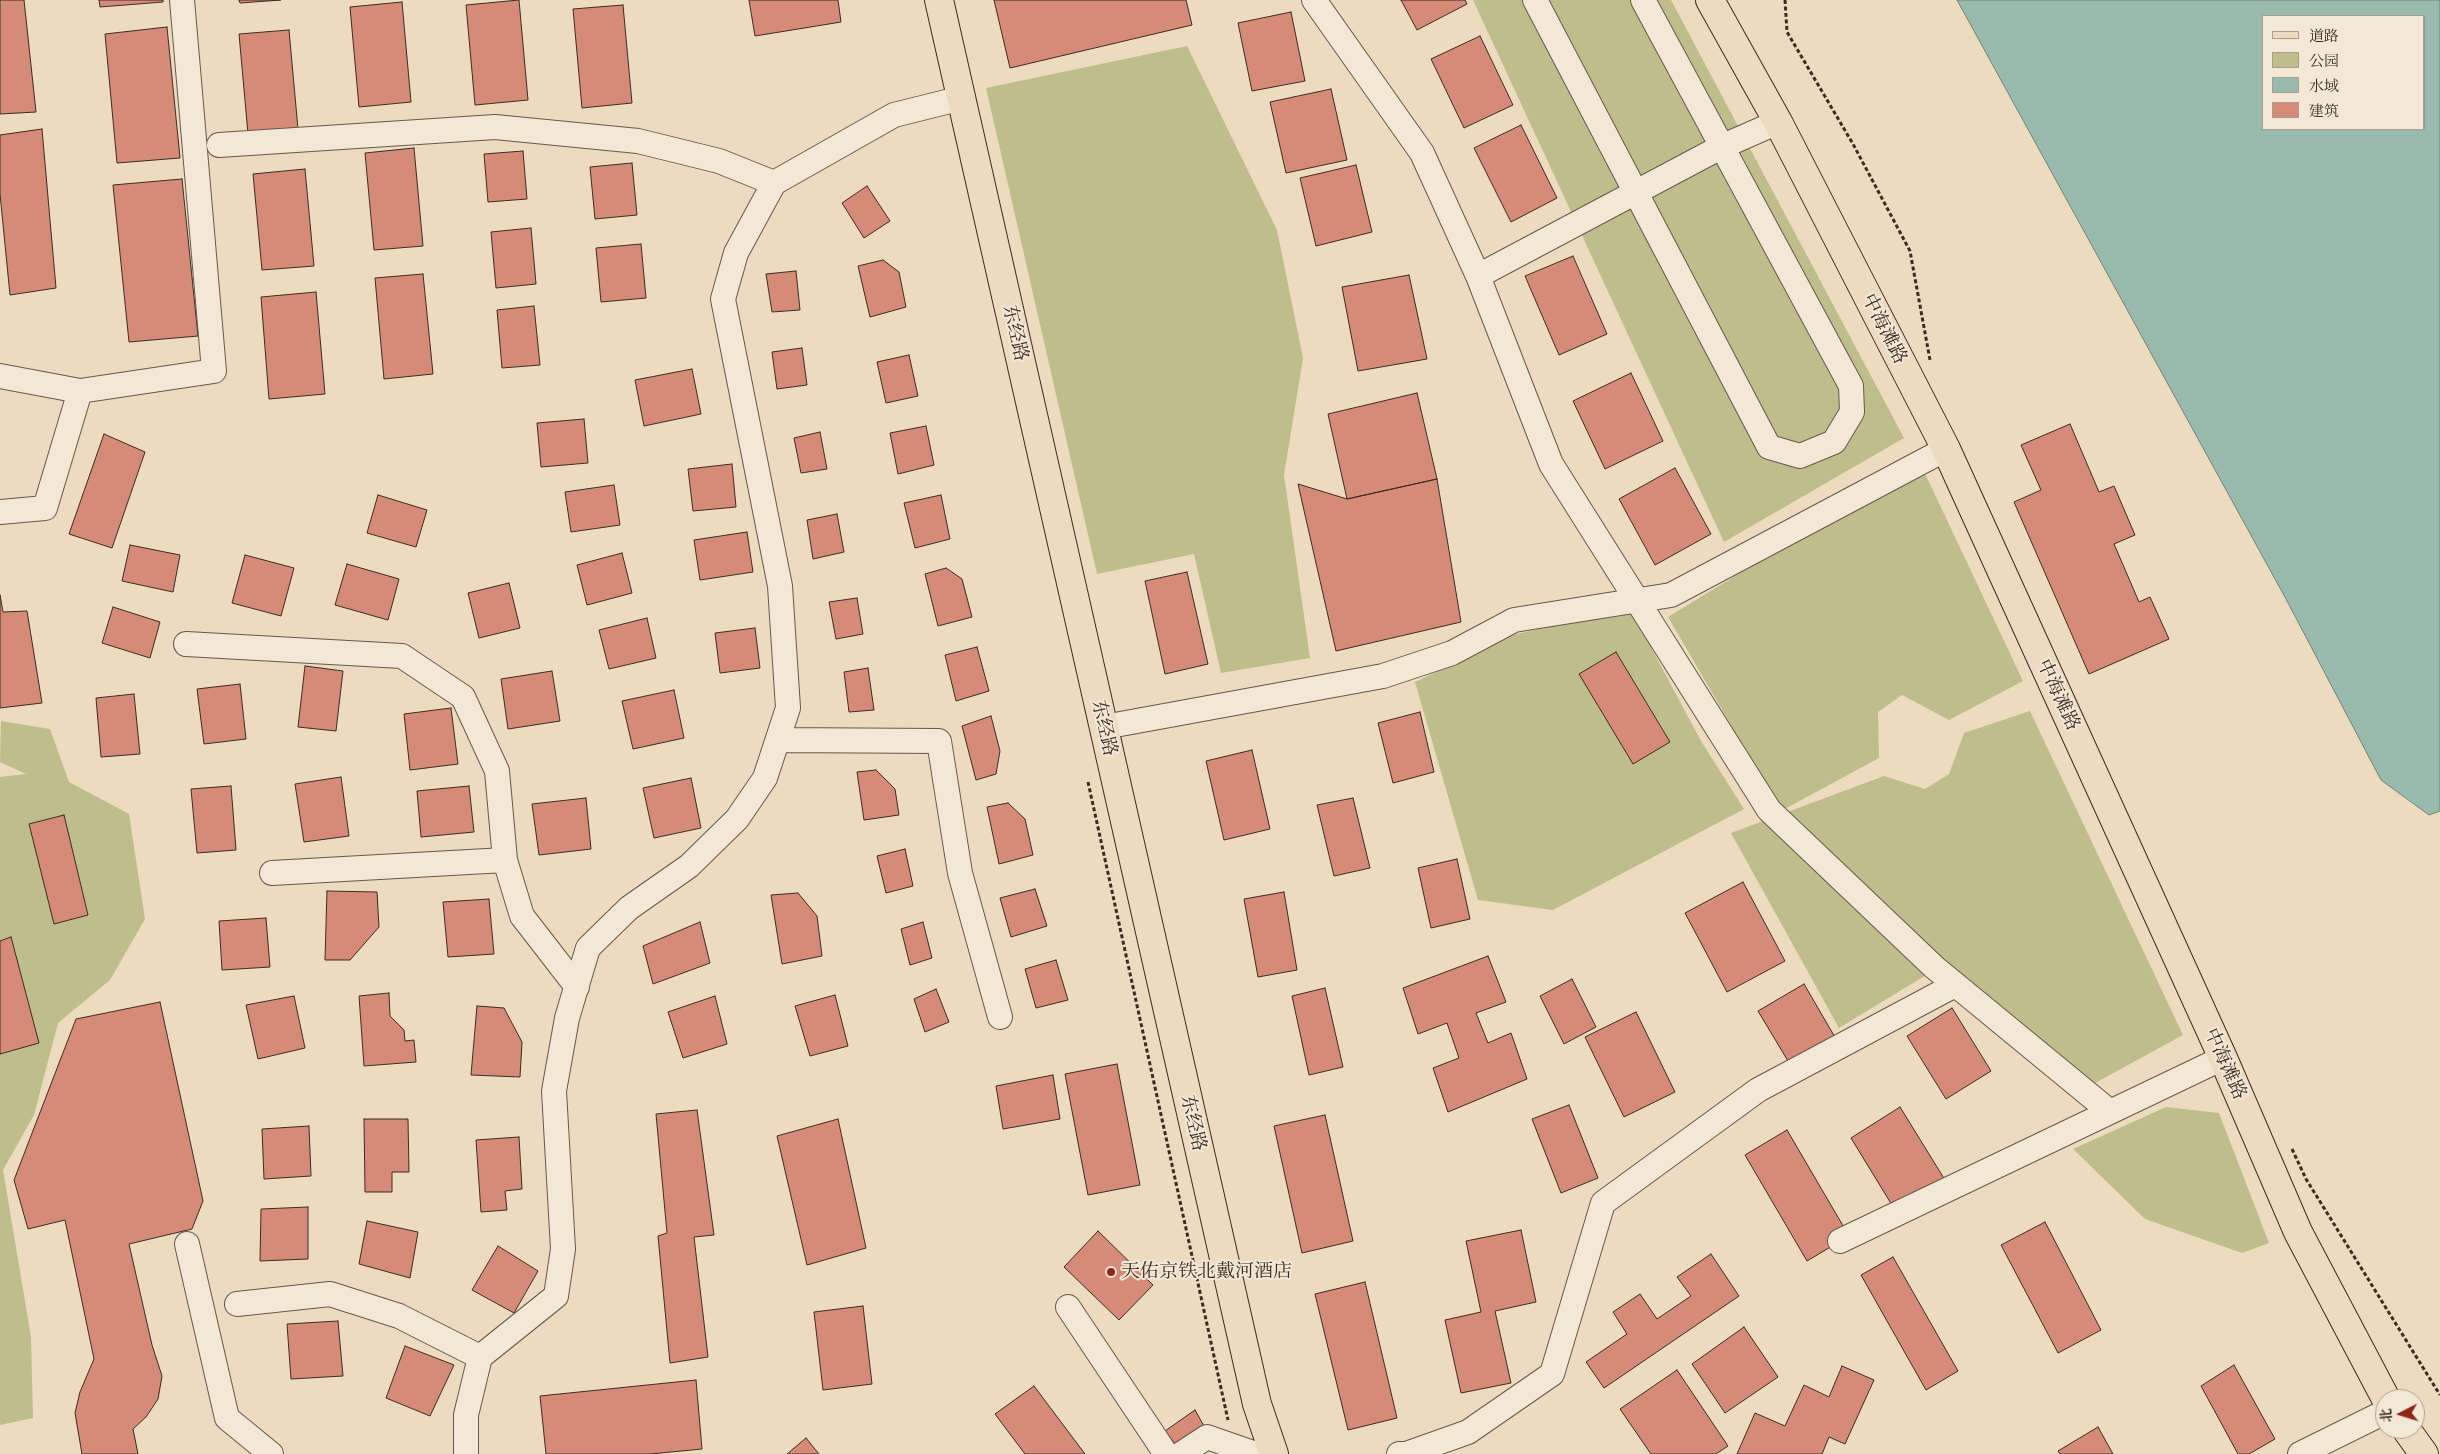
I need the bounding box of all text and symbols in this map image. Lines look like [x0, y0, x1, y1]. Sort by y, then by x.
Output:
legend [2262, 15, 2425, 130]
text: 道路 [2309, 26, 2339, 45]
text: 公园 [2309, 51, 2339, 70]
text: 水域 [2309, 76, 2339, 95]
text: 建筑 [2309, 101, 2339, 120]
street label: 中海滩路 [1857, 290, 1911, 368]
street label: 东经路 [997, 303, 1033, 363]
street label: 中海滩路 [2032, 656, 2084, 734]
street label: 东经路 [1086, 698, 1122, 758]
street label: 中海滩路 [2199, 1025, 2251, 1103]
street label: 东经路 [1175, 1093, 1211, 1153]
place label: 天佑京铁北戴河酒店 [1121, 1261, 1292, 1283]
marker: 天佑京铁北戴河酒店 [1105, 1266, 1117, 1278]
north arrow [2375, 1389, 2425, 1439]
text: 北 [2376, 1407, 2396, 1423]

